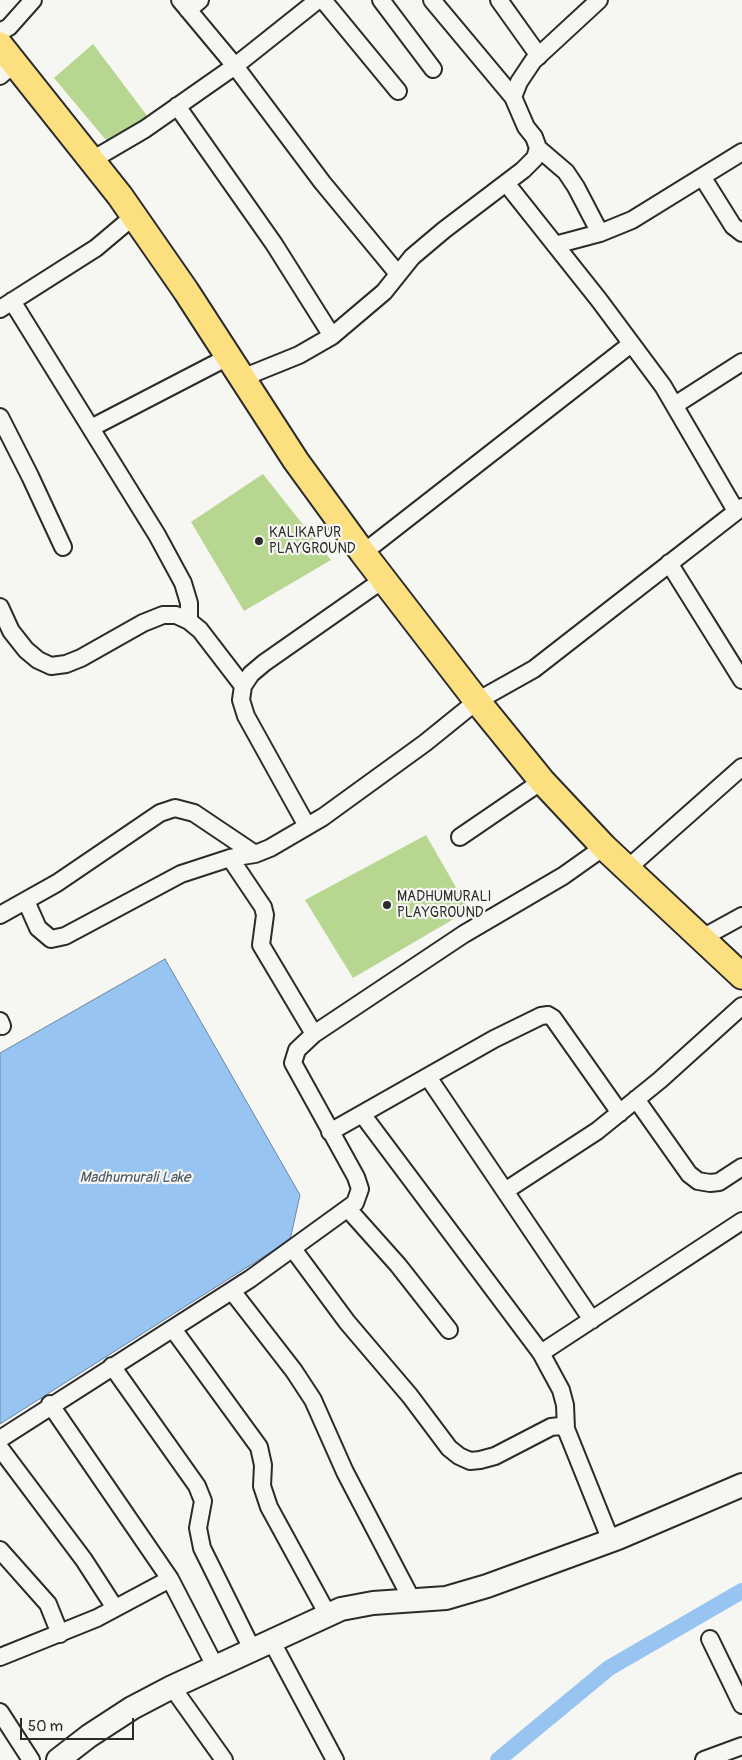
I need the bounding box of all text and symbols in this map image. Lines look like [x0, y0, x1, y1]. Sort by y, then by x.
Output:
place label: KALIKAPUR PLAYGROUND [269, 525, 356, 558]
marker: KALIKAPUR PLAYGROUND [253, 535, 265, 547]
place label: MADHUMURALI PLAYGROUND [397, 889, 491, 922]
marker: MADHUMURALI PLAYGROUND [381, 899, 393, 911]
water label: Madhumurali Lake [79, 1169, 191, 1187]
scale bar [22, 1708, 136, 1740]
text: 50 m [28, 1717, 63, 1736]

